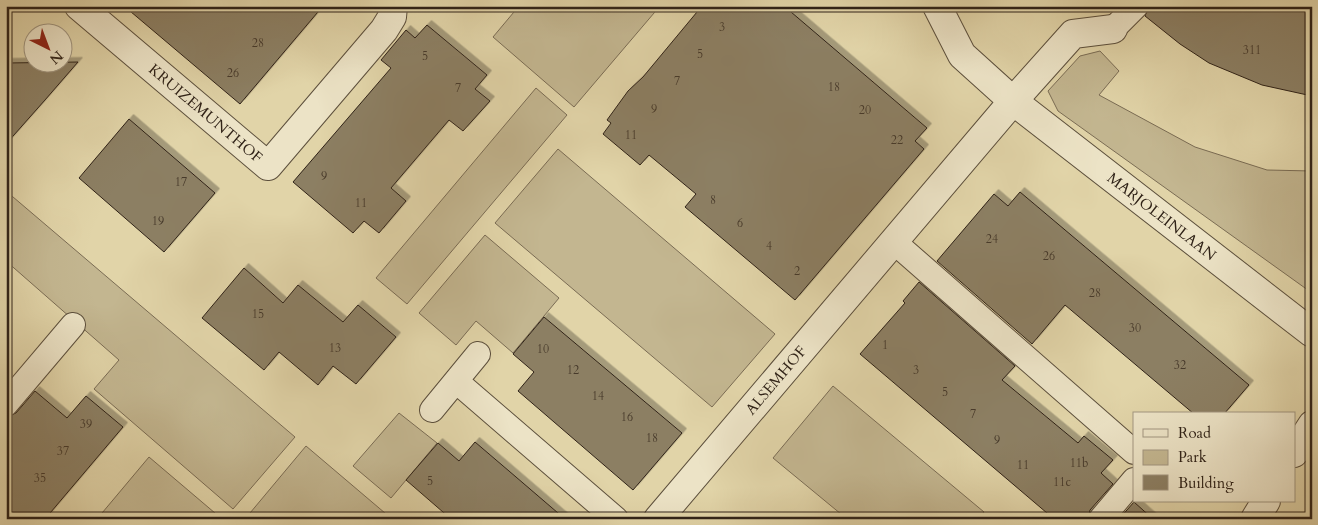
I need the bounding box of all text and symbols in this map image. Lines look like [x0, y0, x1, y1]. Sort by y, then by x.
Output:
house number: 3 [719, 19, 725, 35]
north arrow [22, 22, 72, 72]
house number: 28 [252, 35, 264, 51]
house number: 311 [1243, 42, 1261, 58]
text: N [45, 46, 67, 68]
house number: 5 [697, 46, 703, 62]
house number: 5 [422, 48, 428, 64]
street label: KRUIZEMUNTHOF [145, 59, 267, 167]
house number: 26 [227, 65, 239, 81]
house number: 7 [674, 73, 680, 89]
house number: 18 [828, 79, 840, 95]
house number: 7 [455, 80, 461, 96]
house number: 9 [651, 101, 657, 117]
house number: 20 [859, 102, 871, 118]
house number: 11 [625, 127, 637, 143]
house number: 22 [891, 132, 903, 148]
house number: 9 [321, 168, 327, 184]
street label: MARJOLEINLAAN [1103, 168, 1221, 265]
house number: 17 [175, 174, 187, 190]
house number: 8 [710, 192, 716, 208]
house number: 11 [355, 195, 367, 211]
house number: 19 [152, 213, 164, 229]
house number: 6 [737, 215, 743, 231]
house number: 24 [986, 231, 998, 247]
house number: 4 [766, 238, 772, 254]
house number: 26 [1043, 248, 1055, 264]
house number: 2 [794, 263, 800, 279]
house number: 28 [1089, 285, 1101, 301]
house number: 15 [252, 306, 264, 322]
house number: 30 [1129, 320, 1141, 336]
house number: 1 [882, 337, 888, 353]
house number: 13 [329, 340, 341, 356]
house number: 10 [537, 341, 549, 357]
street label: ALSEMHOF [741, 342, 811, 419]
house number: 32 [1174, 357, 1186, 373]
house number: 12 [567, 362, 579, 378]
house number: 3 [913, 362, 919, 378]
house number: 5 [942, 384, 948, 400]
house number: 14 [592, 388, 604, 404]
house number: 7 [970, 406, 976, 422]
house number: 16 [621, 409, 633, 425]
legend [1133, 412, 1296, 502]
house number: 39 [80, 416, 92, 432]
text: Road [1178, 423, 1211, 443]
house number: 18 [646, 430, 658, 446]
house number: 9 [994, 432, 1000, 448]
house number: 37 [57, 443, 69, 459]
text: Park [1178, 447, 1207, 467]
house number: 11b [1070, 455, 1088, 471]
house number: 11 [1017, 457, 1029, 473]
house number: 35 [34, 470, 46, 486]
house number: 5 [427, 473, 433, 489]
text: Building [1178, 473, 1234, 493]
house number: 11c [1053, 474, 1071, 490]

